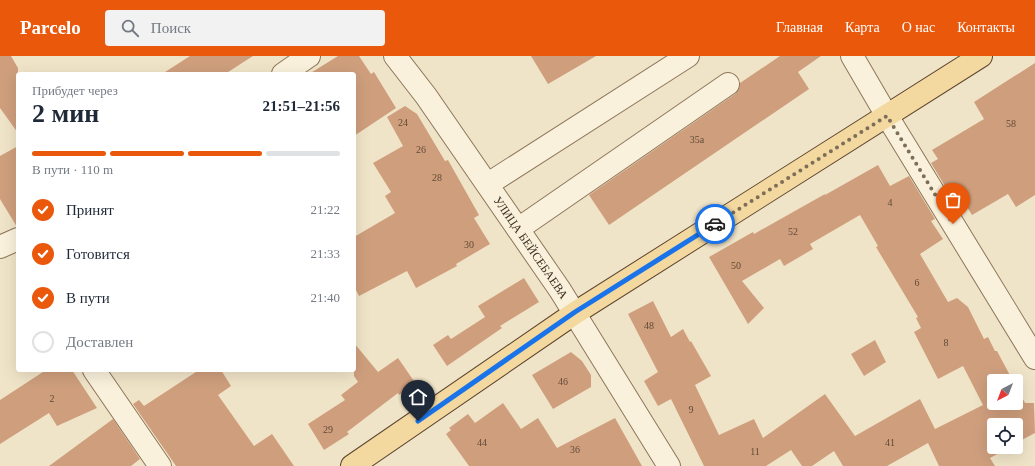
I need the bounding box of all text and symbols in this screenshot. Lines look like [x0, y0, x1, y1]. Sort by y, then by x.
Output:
search box [105, 10, 385, 46]
text: Parcelo [20, 17, 81, 38]
icon: search [119, 17, 141, 39]
text: Поиск [151, 20, 191, 36]
text: Главная [776, 20, 823, 35]
text: Карта [845, 20, 880, 35]
text: О нас [902, 20, 935, 35]
text: Контакты [957, 20, 1015, 35]
text: Прибудет через [32, 83, 118, 98]
text: 21:51–21:56 [263, 98, 340, 114]
text: 2 мин [32, 99, 99, 128]
house number: 24 [398, 117, 408, 128]
house number: 58 [1006, 118, 1016, 129]
house number: 35а [690, 134, 705, 145]
house number: 26 [416, 144, 426, 155]
text: В пути · 110 m [32, 162, 113, 177]
house number: 28 [432, 172, 442, 183]
pin [936, 183, 970, 224]
icon: bag [942, 189, 964, 211]
street label: УЛИЦА БЕЙСЕБАЕВА [491, 194, 571, 302]
house number: 4 [888, 197, 893, 208]
icon: check [32, 199, 54, 221]
text: Принят [66, 202, 114, 218]
text: 21:22 [310, 202, 340, 217]
courier [695, 204, 735, 244]
icon: car [704, 213, 726, 235]
house number: 52 [788, 226, 798, 237]
house number: 30 [464, 239, 474, 250]
icon: check [32, 243, 54, 265]
text: Готовится [66, 246, 130, 262]
text: 21:33 [310, 246, 340, 261]
house number: 50 [731, 260, 741, 271]
house number: 6 [915, 277, 920, 288]
icon: check [32, 287, 54, 309]
text: В пути [66, 290, 110, 306]
text: 21:40 [310, 290, 340, 305]
house number: 48 [644, 320, 654, 331]
text: Доставлен [66, 334, 133, 350]
house number: 8 [944, 337, 949, 348]
north arrow [987, 374, 1023, 410]
map controls [987, 374, 1023, 454]
house number: 46 [558, 376, 568, 387]
pin [401, 380, 435, 421]
icon: home [407, 386, 429, 408]
house number: 2 [50, 393, 55, 404]
house number: 9 [689, 404, 694, 415]
button: locate [987, 418, 1023, 454]
house number: 29 [323, 424, 333, 435]
house number: 44 [477, 437, 487, 448]
house number: 41 [885, 437, 895, 448]
house number: 36 [570, 444, 580, 455]
house number: 11 [750, 446, 760, 457]

